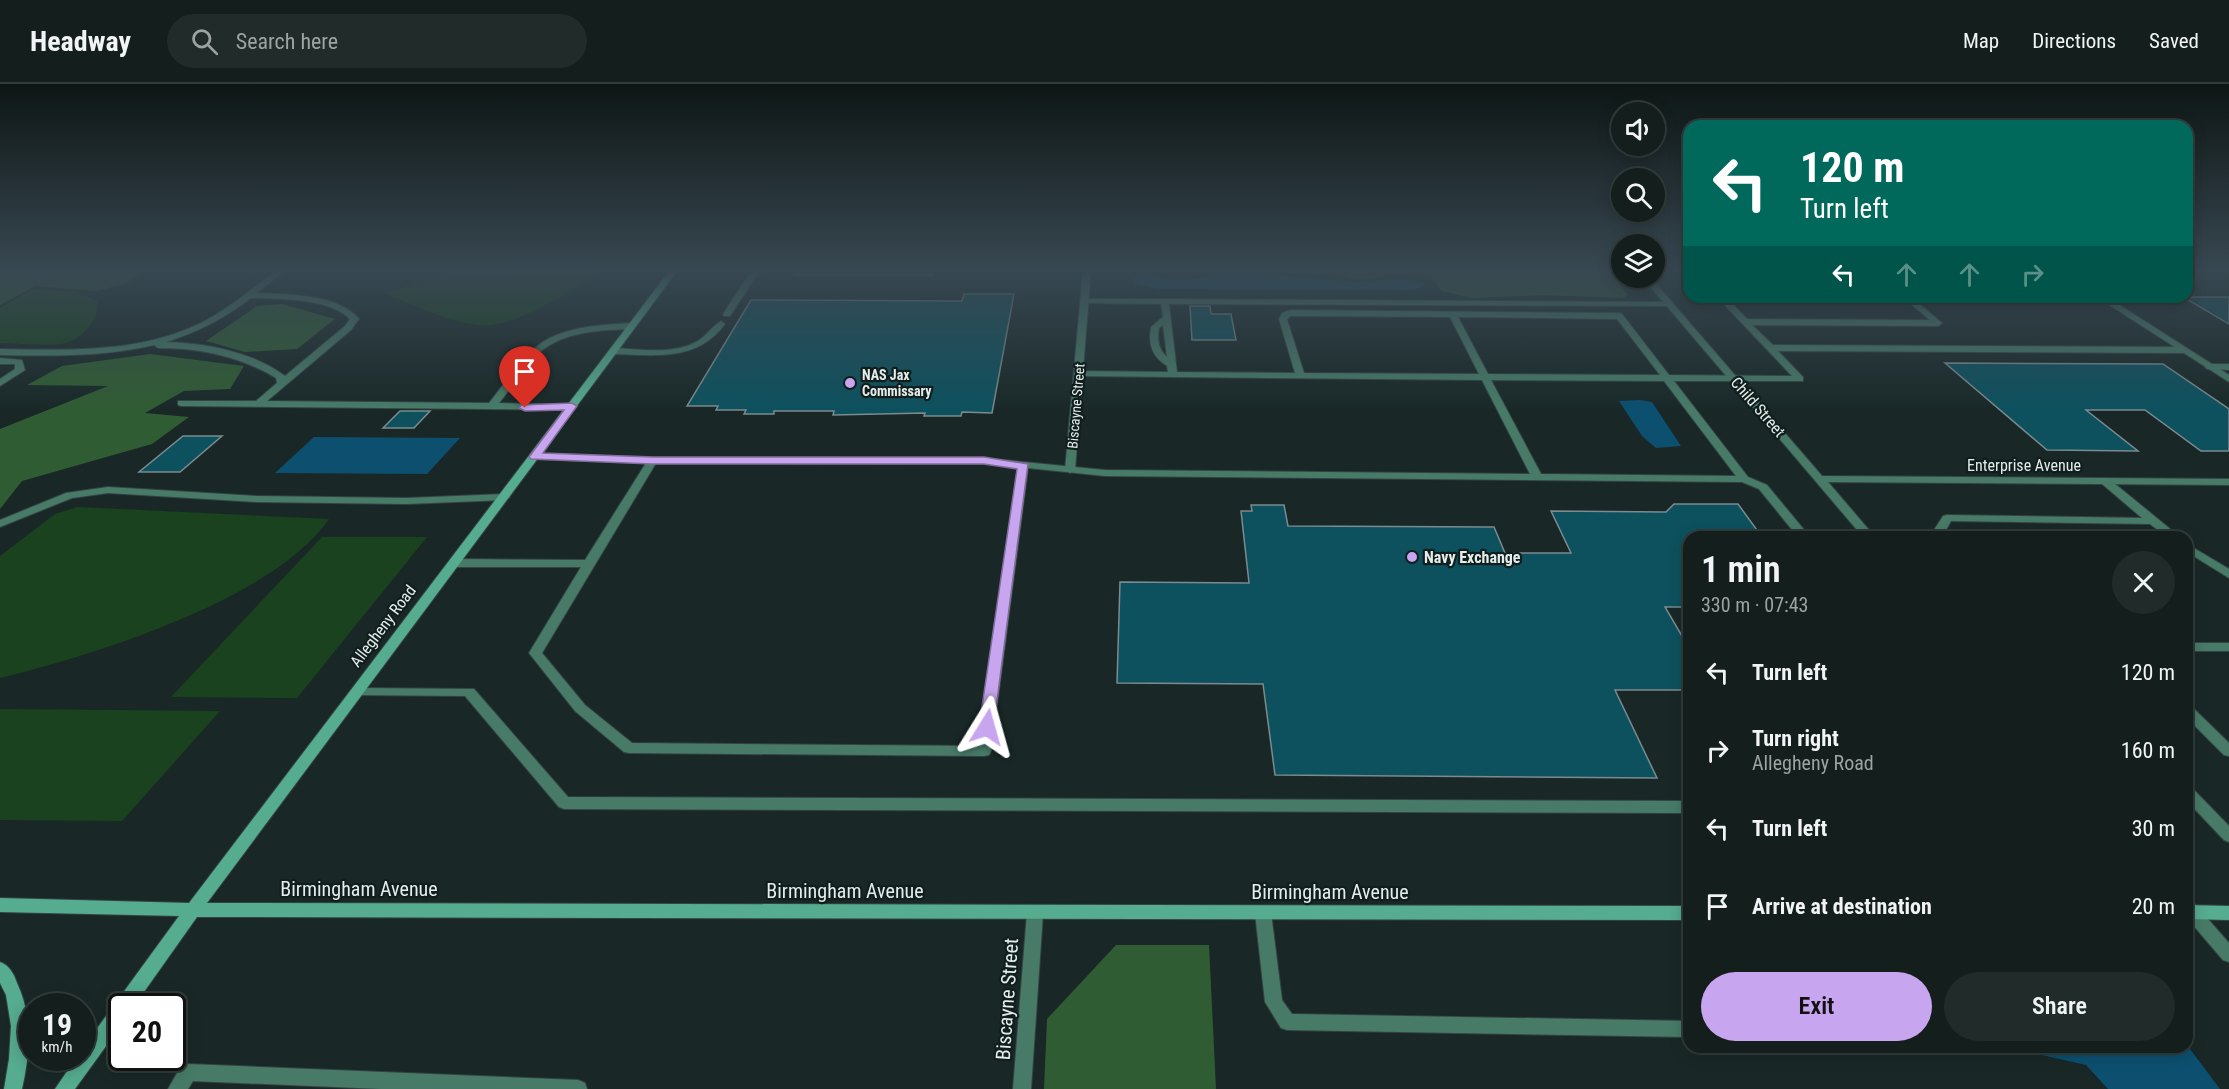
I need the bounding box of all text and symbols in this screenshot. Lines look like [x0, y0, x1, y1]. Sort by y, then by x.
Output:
search box [167, 14, 587, 68]
text: Headway [30, 25, 131, 58]
icon: search [188, 25, 221, 58]
text: Search here [236, 29, 338, 54]
text: Map [1963, 29, 1999, 53]
text: Directions [2032, 29, 2116, 53]
text: Saved [2149, 29, 2199, 53]
map controls [1611, 102, 1665, 288]
button: sound [1611, 102, 1665, 156]
text: 120 m [1800, 143, 1905, 192]
icon: left [1701, 144, 1779, 222]
button: search [1611, 168, 1665, 222]
text: Turn left [1800, 193, 1889, 225]
button: layers [1611, 234, 1665, 288]
icon: left [1827, 258, 1860, 291]
icon: ahead [1890, 258, 1923, 291]
icon: ahead [1953, 258, 1986, 291]
icon: right [2016, 258, 2049, 291]
pin [499, 346, 550, 408]
icon: arrive [508, 355, 541, 388]
street label: Biscayne Street [1064, 363, 1088, 449]
place label: NAS Jax Commissary [862, 367, 932, 399]
street label: Child Street [1727, 373, 1789, 441]
marker: NAS Jax Commissary [843, 376, 857, 390]
street label: Enterprise Avenue [1967, 456, 2081, 475]
place label: Navy Exchange [1424, 548, 1521, 567]
text: 1 min [1701, 549, 1781, 591]
marker: Navy Exchange [1405, 550, 1419, 564]
button: close [2112, 551, 2175, 614]
street label: Allegheny Road [346, 581, 420, 671]
text: 330 m · 07:43 [1701, 593, 1808, 617]
icon: left [1701, 656, 1734, 689]
text: Turn left [1752, 660, 1827, 685]
text: 120 m [2121, 660, 2175, 685]
position arrow [955, 695, 1019, 759]
text: Turn right [1752, 726, 1839, 751]
icon: right [1701, 734, 1734, 767]
text: 160 m [2121, 738, 2175, 763]
text: Allegheny Road [1752, 751, 1874, 775]
icon: left [1701, 812, 1734, 845]
text: Turn left [1752, 816, 1827, 841]
text: 30 m [2132, 816, 2175, 841]
street label: Birmingham Avenue [280, 877, 438, 901]
street label: Birmingham Avenue [766, 879, 924, 903]
street label: Birmingham Avenue [1251, 880, 1409, 904]
icon: arrive [1701, 890, 1734, 923]
text: Arrive at destination [1752, 894, 1932, 919]
text: 20 m [2132, 894, 2175, 919]
street label: Biscayne Street [991, 937, 1023, 1061]
button: Exit [1701, 972, 1932, 1041]
button: Share [1944, 972, 2175, 1041]
speed limit sign: 20 [108, 993, 186, 1071]
text: 19 [42, 1007, 72, 1042]
text: km/h [42, 1038, 72, 1056]

